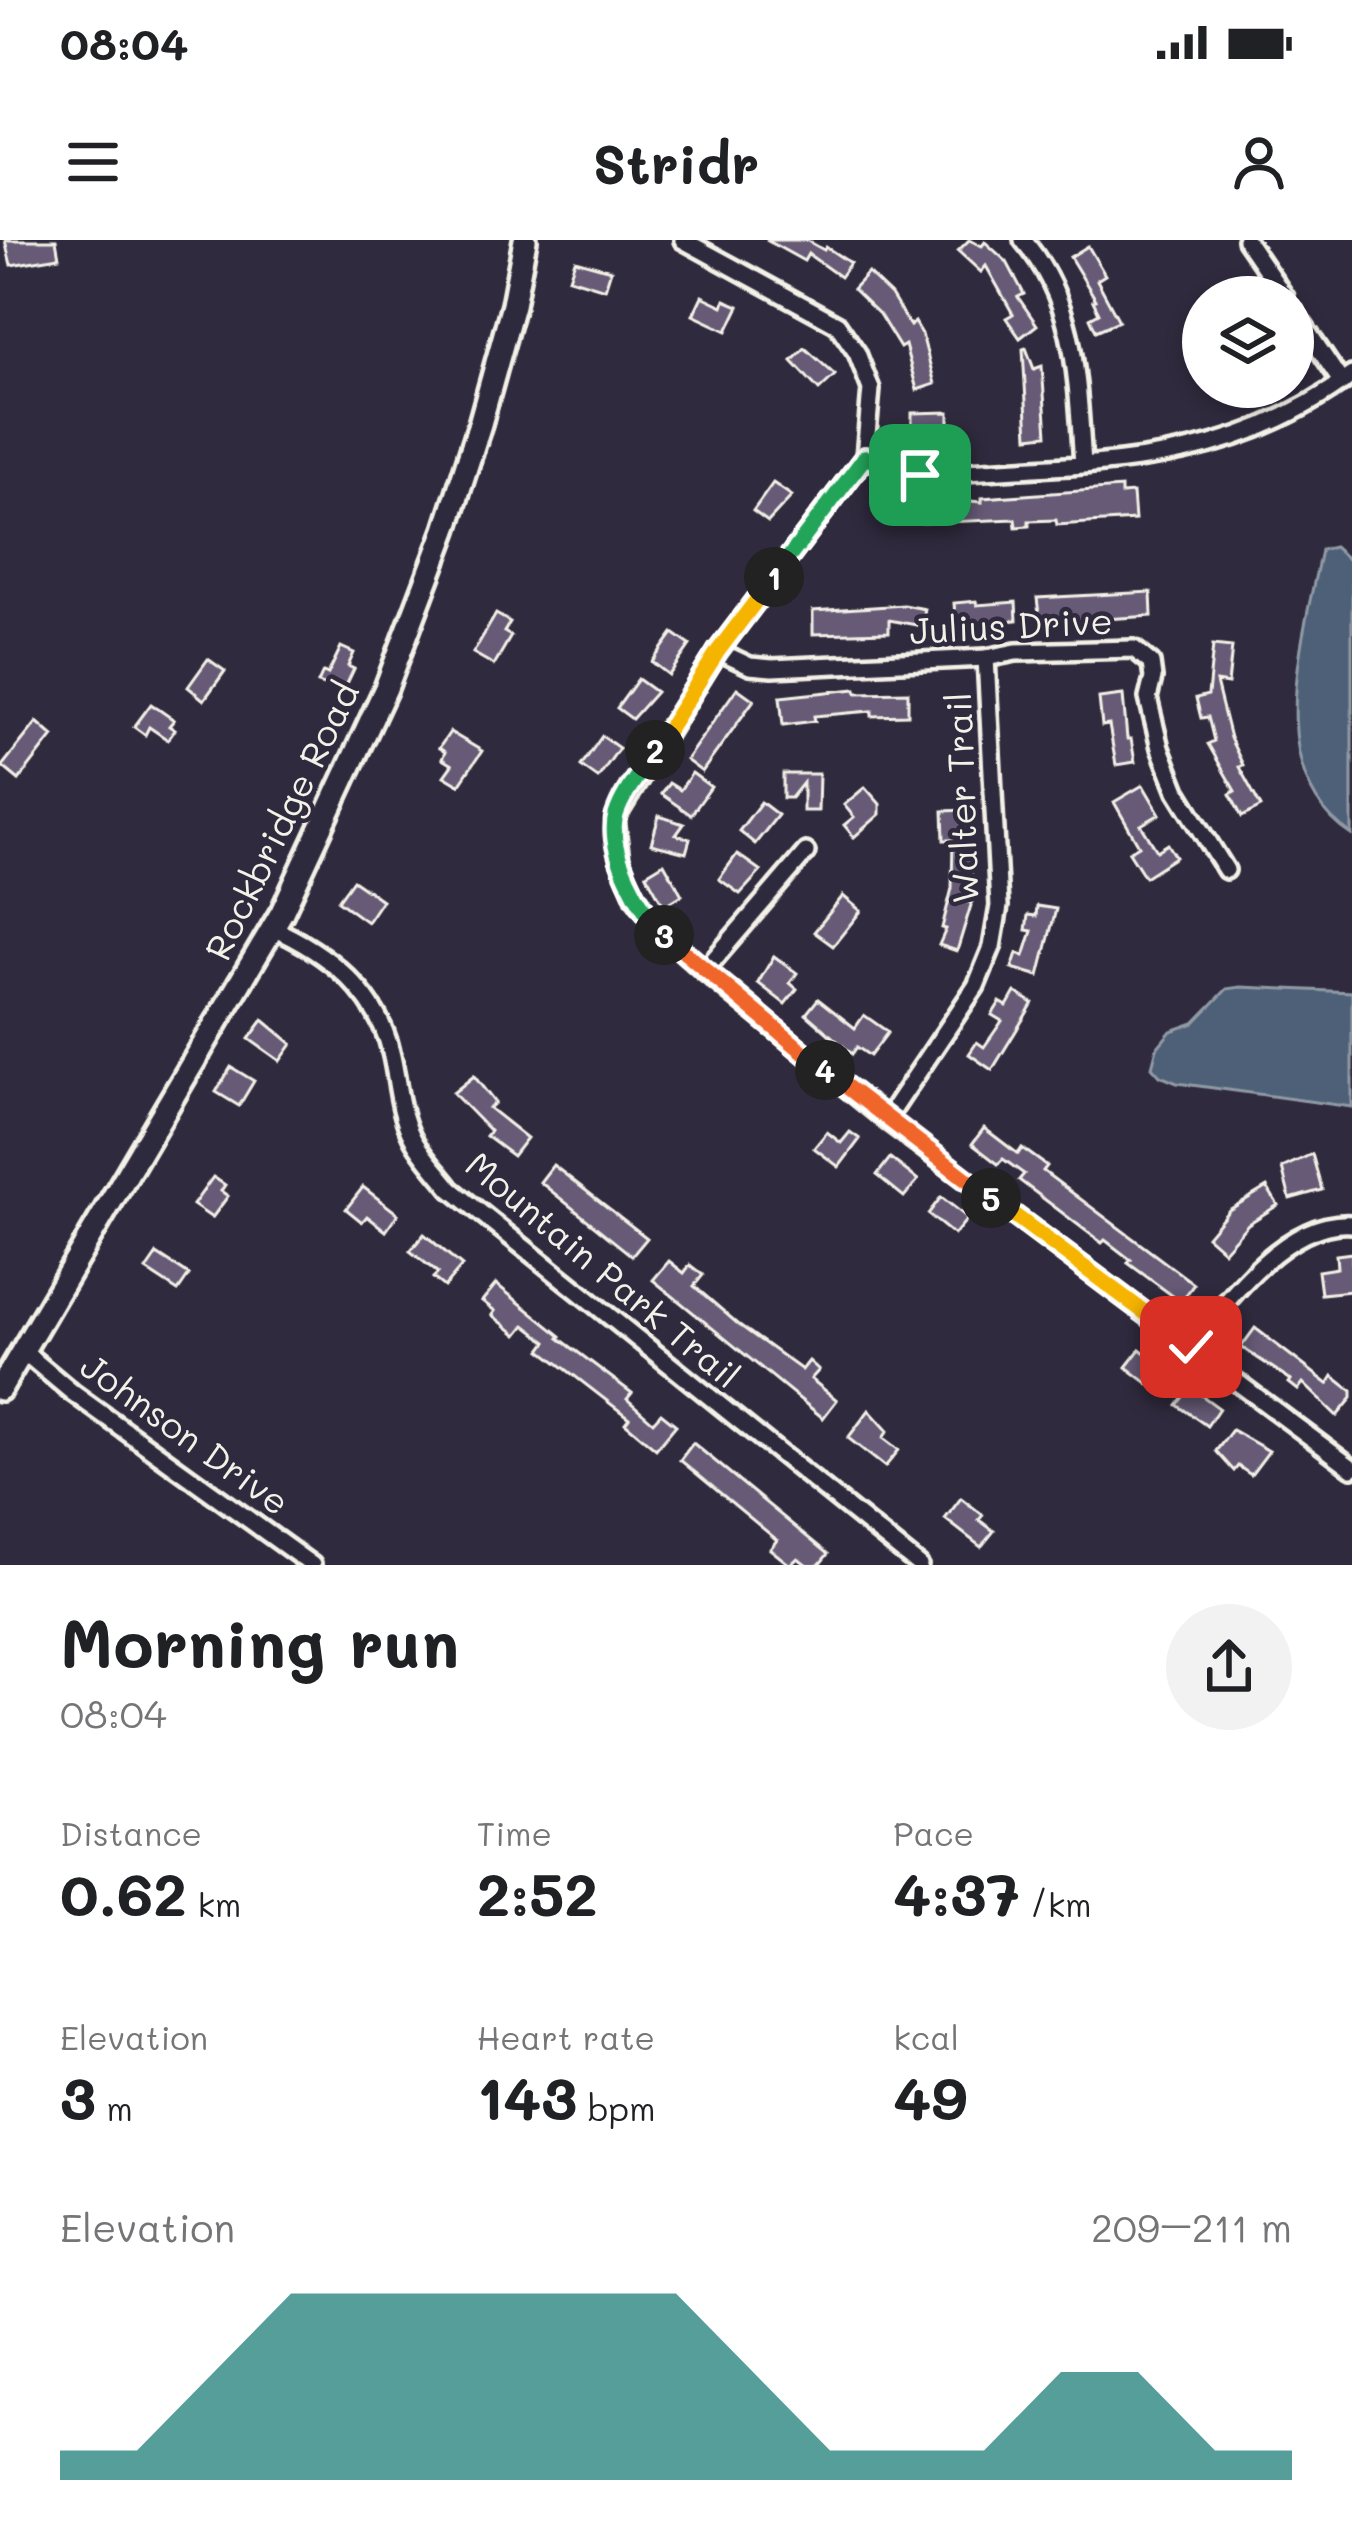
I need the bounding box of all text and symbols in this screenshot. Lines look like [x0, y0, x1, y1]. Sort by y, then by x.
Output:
text: 08:04 [60, 13, 189, 71]
text: Stridr [593, 127, 759, 198]
icon: menu [60, 129, 126, 195]
icon: person [1226, 129, 1292, 195]
map controls [1182, 276, 1314, 408]
button: layers [1182, 276, 1314, 408]
pin [869, 424, 971, 526]
icon: arrive [887, 442, 953, 508]
pin: 1 [744, 547, 804, 607]
text: 1 [767, 555, 781, 598]
street label: Julius Drive [908, 596, 1114, 653]
street label: Rockbridge Road [193, 673, 368, 967]
street label: Walter Trail [933, 692, 988, 905]
pin: 2 [625, 720, 685, 780]
text: 2 [646, 728, 664, 771]
pin: 3 [634, 905, 694, 965]
text: 3 [654, 913, 674, 956]
pin: 4 [795, 1040, 855, 1100]
text: 4 [815, 1048, 835, 1091]
street label: Mountain Park Trail [457, 1140, 751, 1397]
pin: 5 [961, 1168, 1021, 1228]
text: 5 [981, 1176, 1001, 1219]
pin [1140, 1296, 1242, 1398]
icon: check [1158, 1314, 1224, 1380]
street label: Johnson Drive [72, 1341, 300, 1524]
text: Morning run [60, 1599, 459, 1685]
button: share [1166, 1604, 1292, 1730]
text: 08:04 [60, 1687, 167, 1738]
text: Distance [60, 1811, 202, 1854]
text: Time [477, 1811, 552, 1854]
text: Pace [893, 1811, 974, 1854]
text: 0.62 [60, 1854, 187, 1932]
text: 2:52 [477, 1854, 598, 1932]
text: 4:37 [893, 1854, 1020, 1932]
text: km [187, 1882, 241, 1925]
text: /km [1020, 1882, 1092, 1925]
text: Elevation [60, 2015, 208, 2058]
text: Heart rate [477, 2015, 655, 2058]
text: kcal [893, 2015, 959, 2058]
text: 3 [60, 2058, 96, 2136]
text: 143 [477, 2058, 577, 2136]
text: 49 [893, 2058, 967, 2136]
text: m [96, 2086, 133, 2129]
text: bpm [577, 2086, 656, 2129]
text: Elevation [60, 2201, 235, 2252]
text: 209–211 m [1091, 2201, 1292, 2252]

